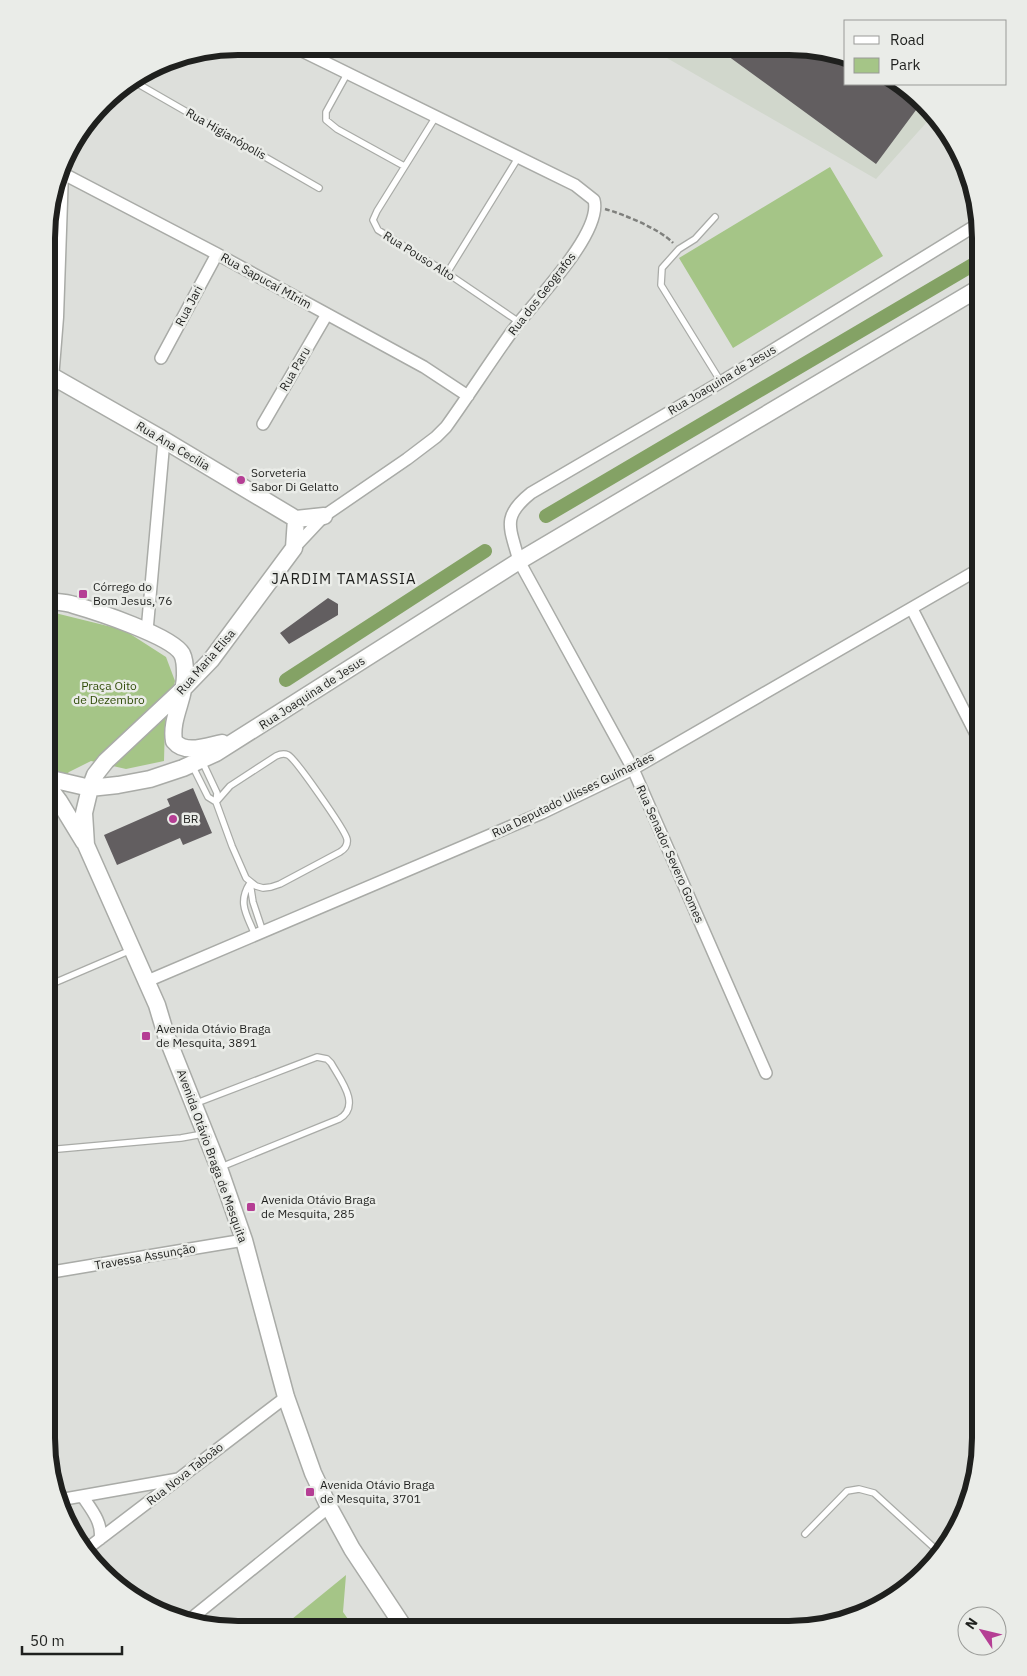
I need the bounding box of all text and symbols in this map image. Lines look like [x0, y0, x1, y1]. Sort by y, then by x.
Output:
legend [844, 20, 1007, 85]
text: Road [890, 30, 925, 49]
text: Park [890, 55, 920, 74]
street label: Rua Higianópolis [183, 104, 269, 163]
street label: Rua Pouso Alto [381, 228, 458, 284]
street label: Rua Sapucaí MIrim [218, 249, 314, 312]
street label: Rua dos Geografos [505, 249, 579, 338]
street label: Rua Jari [172, 283, 205, 329]
street label: Rua Joaquina de Jesus [665, 341, 779, 418]
street label: Rua Paru [276, 344, 313, 394]
street label: Rua Ana Cecília [134, 418, 213, 474]
place label: Sorveteria Sabor Di Gelatto [251, 465, 339, 494]
marker: Sorveteria Sabor Di Gelatto [235, 474, 247, 486]
district label: JARDIM TAMASSIA [271, 569, 417, 588]
place label: Córrego do Bom Jesus, 76 [93, 579, 173, 608]
marker: Córrego do Bom Jesus, 76 [77, 588, 89, 600]
street label: Rua Maria Elisa [173, 625, 239, 698]
street label: Rua Joaquina de Jesus [256, 653, 368, 732]
park label: Praça Oito de Dezembro [73, 678, 145, 707]
street label: Rua Deputado Ulisses Guímarâes [489, 749, 657, 840]
street label: Rua Senador Severo Gomes [633, 783, 708, 925]
place label: BR [183, 811, 199, 826]
marker: BR [167, 813, 179, 825]
place label: Avenida Otávio Braga de Mesquita, 3891 [156, 1021, 271, 1050]
marker: Avenida Otávio Braga de Mesquita, 3891 [140, 1030, 152, 1042]
street label: Avenida Otávio Braga de Mesquita [174, 1067, 251, 1245]
place label: Avenida Otávio Braga de Mesquita, 285 [261, 1192, 376, 1221]
marker: Avenida Otávio Braga de Mesquita, 285 [245, 1201, 257, 1213]
street label: Travessa Assunção [93, 1240, 197, 1273]
street label: Rua Nova Taboão [143, 1439, 226, 1508]
place label: Avenida Otávio Braga de Mesquita, 3701 [320, 1477, 435, 1506]
marker: Avenida Otávio Braga de Mesquita, 3701 [304, 1486, 316, 1498]
north arrow [957, 1606, 1007, 1656]
text: N [961, 1614, 982, 1633]
scale bar [22, 1624, 122, 1656]
text: 50 m [30, 1631, 65, 1650]

